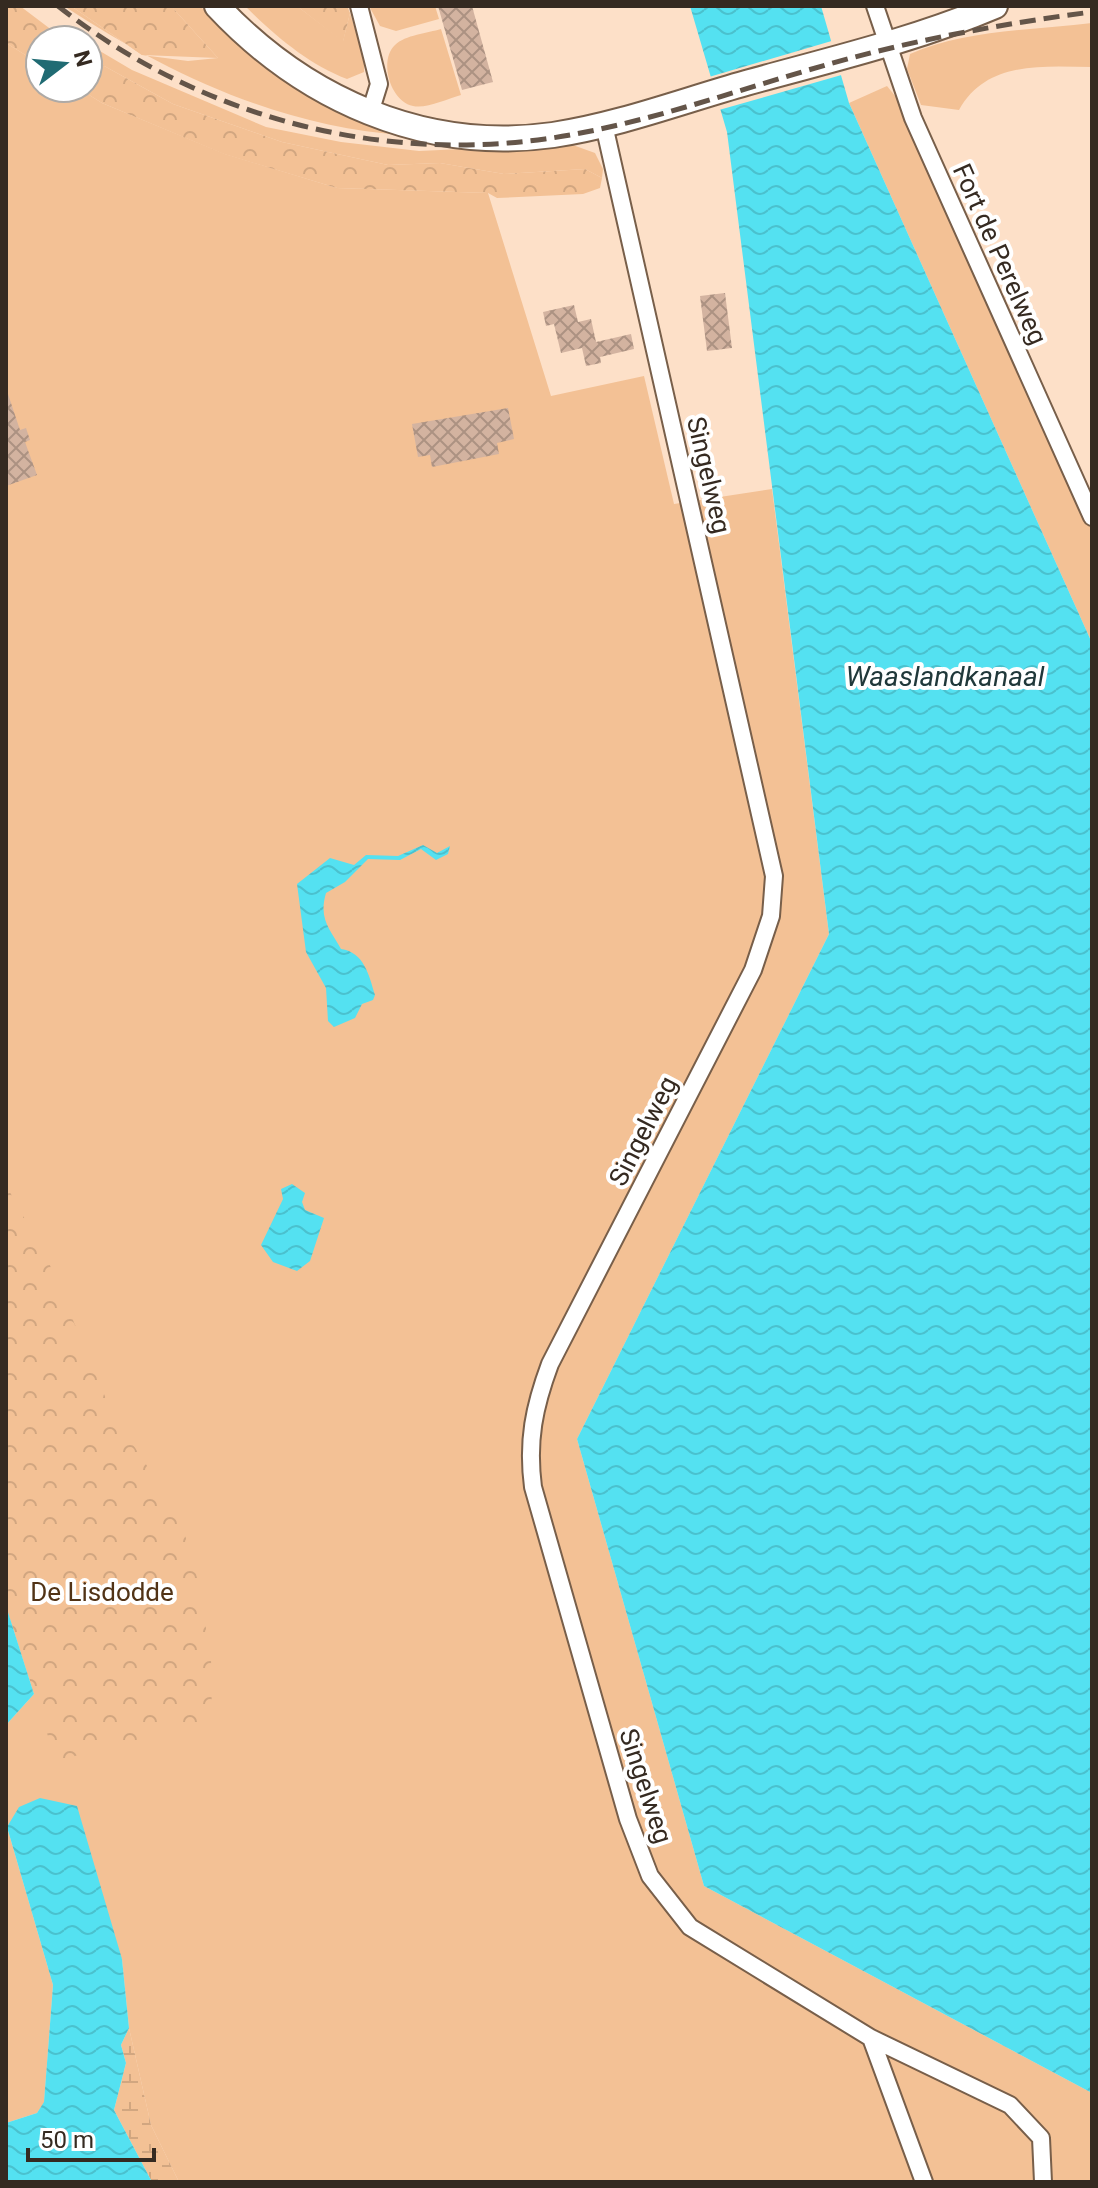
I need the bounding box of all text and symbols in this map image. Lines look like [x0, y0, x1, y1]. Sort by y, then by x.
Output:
north arrow [24, 24, 104, 104]
text: N [69, 48, 97, 70]
street label: Fort de Perelweg [947, 159, 1053, 349]
street label: Singelweg [681, 414, 737, 536]
water label: Waaslandkanaal [846, 660, 1045, 693]
street label: Singelweg [603, 1071, 683, 1191]
park label: De Lisdodde [30, 1577, 174, 1607]
street label: Singelweg [613, 1725, 679, 1847]
scale bar [28, 2112, 154, 2162]
text: 50 m [40, 2126, 94, 2154]

